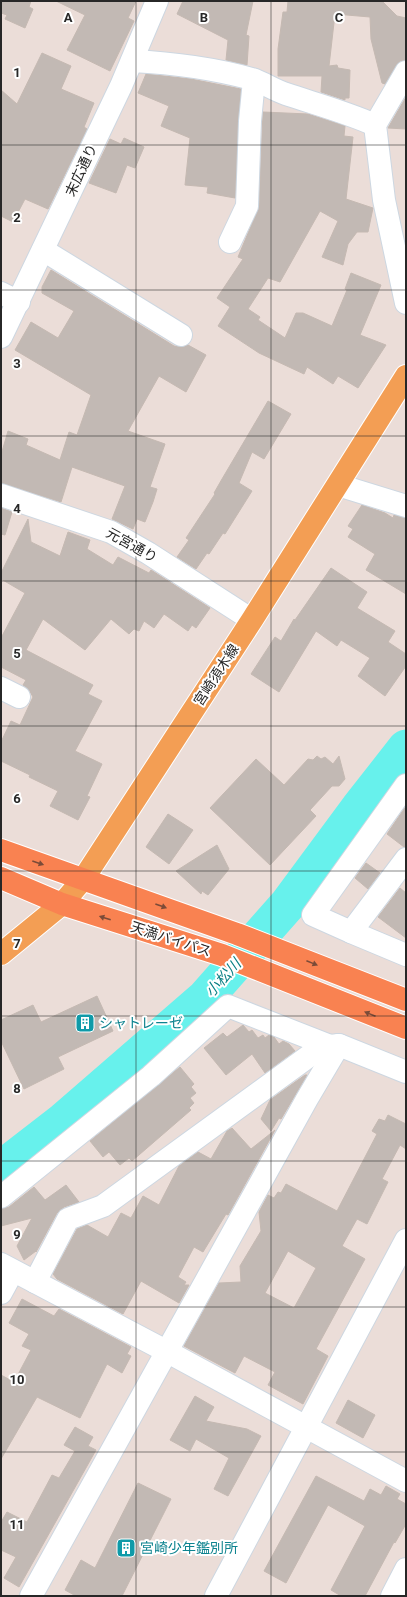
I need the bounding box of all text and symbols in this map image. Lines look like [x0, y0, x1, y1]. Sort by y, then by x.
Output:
text: A [64, 10, 73, 25]
text: B [200, 10, 208, 25]
text: C [335, 10, 344, 25]
text: 1 [13, 65, 21, 80]
street label: 末広通り [62, 141, 100, 199]
text: 2 [13, 210, 21, 225]
text: 3 [13, 356, 21, 371]
text: 4 [13, 501, 21, 516]
street label: 元宮通り [104, 524, 160, 566]
street label: 宮崎須木線 [190, 641, 242, 709]
text: 5 [13, 646, 21, 661]
text: 6 [13, 791, 21, 806]
one-way arrow [32, 860, 44, 866]
one-way arrow [155, 903, 167, 909]
one-way arrow [98, 914, 110, 920]
street label: 天満バイパス [129, 918, 213, 960]
text: 7 [13, 936, 21, 951]
water label: 小松川 [201, 954, 246, 1001]
one-way arrow [306, 961, 318, 967]
one-way arrow [364, 1011, 375, 1017]
building icon: シャトレーゼ [74, 1012, 96, 1034]
place label: シャトレーゼ [99, 1015, 183, 1031]
text: 8 [13, 1081, 21, 1096]
text: 9 [13, 1227, 21, 1242]
text: 10 [10, 1372, 24, 1387]
text: 11 [10, 1517, 24, 1532]
building icon: 宮崎少年鑑別所 [115, 1537, 137, 1559]
place label: 宮崎少年鑑別所 [140, 1540, 238, 1556]

